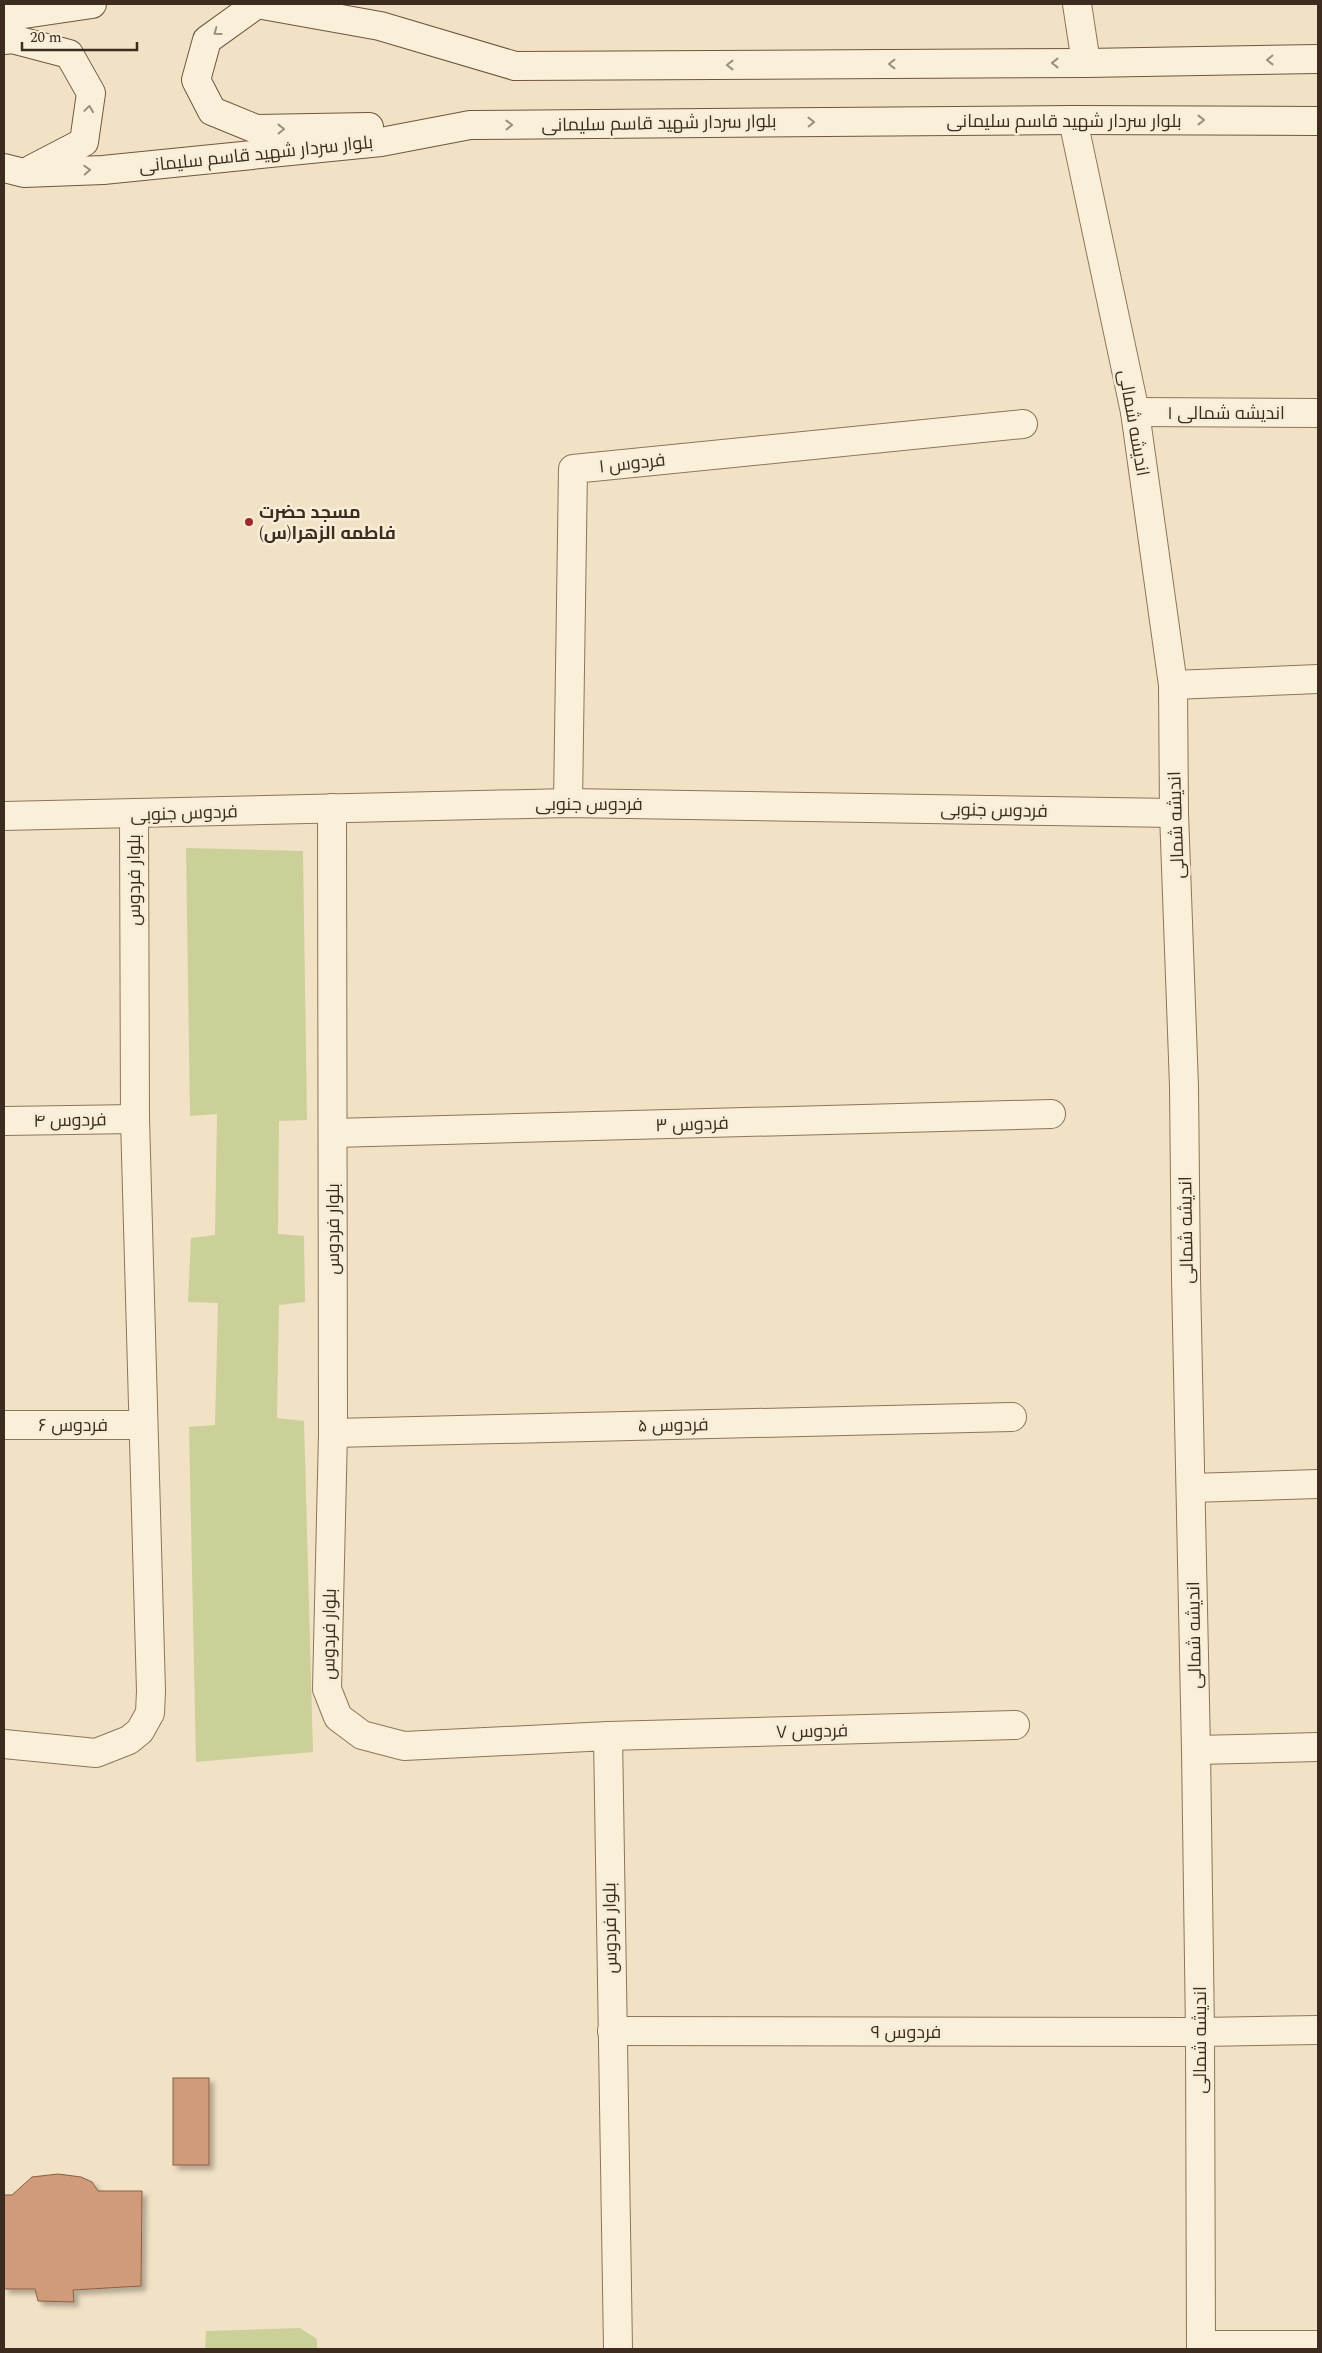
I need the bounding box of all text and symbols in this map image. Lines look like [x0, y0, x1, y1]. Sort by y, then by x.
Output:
scale bar [22, 20, 138, 52]
text: 20 m [30, 26, 62, 49]
one-way arrow [214, 26, 223, 35]
one-way arrow [1265, 55, 1273, 65]
one-way arrow [1050, 58, 1058, 68]
one-way arrow [888, 59, 896, 69]
one-way arrow [725, 60, 733, 70]
one-way arrow [83, 104, 94, 112]
street label: بلوار سردار شهید قاسم سلیمانی [541, 108, 777, 139]
street label: بلوار سردار شهید قاسم سلیمانی [946, 108, 1182, 135]
one-way arrow [1198, 115, 1206, 125]
one-way arrow [808, 117, 816, 127]
one-way arrow [506, 120, 513, 130]
one-way arrow [278, 123, 286, 134]
street label: بلوار سردار شهید قاسم سلیمانی [138, 129, 374, 180]
one-way arrow [83, 165, 91, 176]
street label: اندیشه شمالی [1111, 368, 1156, 478]
street label: اندیشه شمالی ۱ [1167, 400, 1285, 427]
street label: فردوس ۱ [597, 447, 667, 480]
place label: مسجد حضرت فاطمه الزهرا(س) [259, 499, 396, 547]
marker: مسجد حضرت فاطمه الزهرا(س) [243, 516, 255, 528]
street label: اندیشه شمالی [1161, 771, 1192, 879]
street label: فردوس جنوبی [535, 791, 643, 818]
street label: فردوس جنوبی [940, 796, 1048, 825]
street label: فردوس جنوبی [130, 798, 238, 829]
street label: بلوار فردوس [121, 834, 148, 926]
street label: فردوس ۴ [33, 1106, 107, 1135]
street label: فردوس ۳ [655, 1110, 729, 1139]
street label: اندیشه شمالی [1172, 1176, 1201, 1284]
street label: بلوار فردوس [320, 1183, 347, 1275]
street label: فردوس ۵ [637, 1411, 709, 1440]
street label: فردوس ۶ [38, 1412, 108, 1439]
street label: اندیشه شمالی [1180, 1581, 1209, 1689]
street label: بلوار فردوس [315, 1588, 344, 1680]
street label: فردوس ۷ [776, 1717, 848, 1746]
street label: بلوار فردوس [596, 1882, 625, 1974]
street label: اندیشه شمالی [1187, 1986, 1214, 2094]
street label: فردوس ۹ [871, 2019, 941, 2046]

